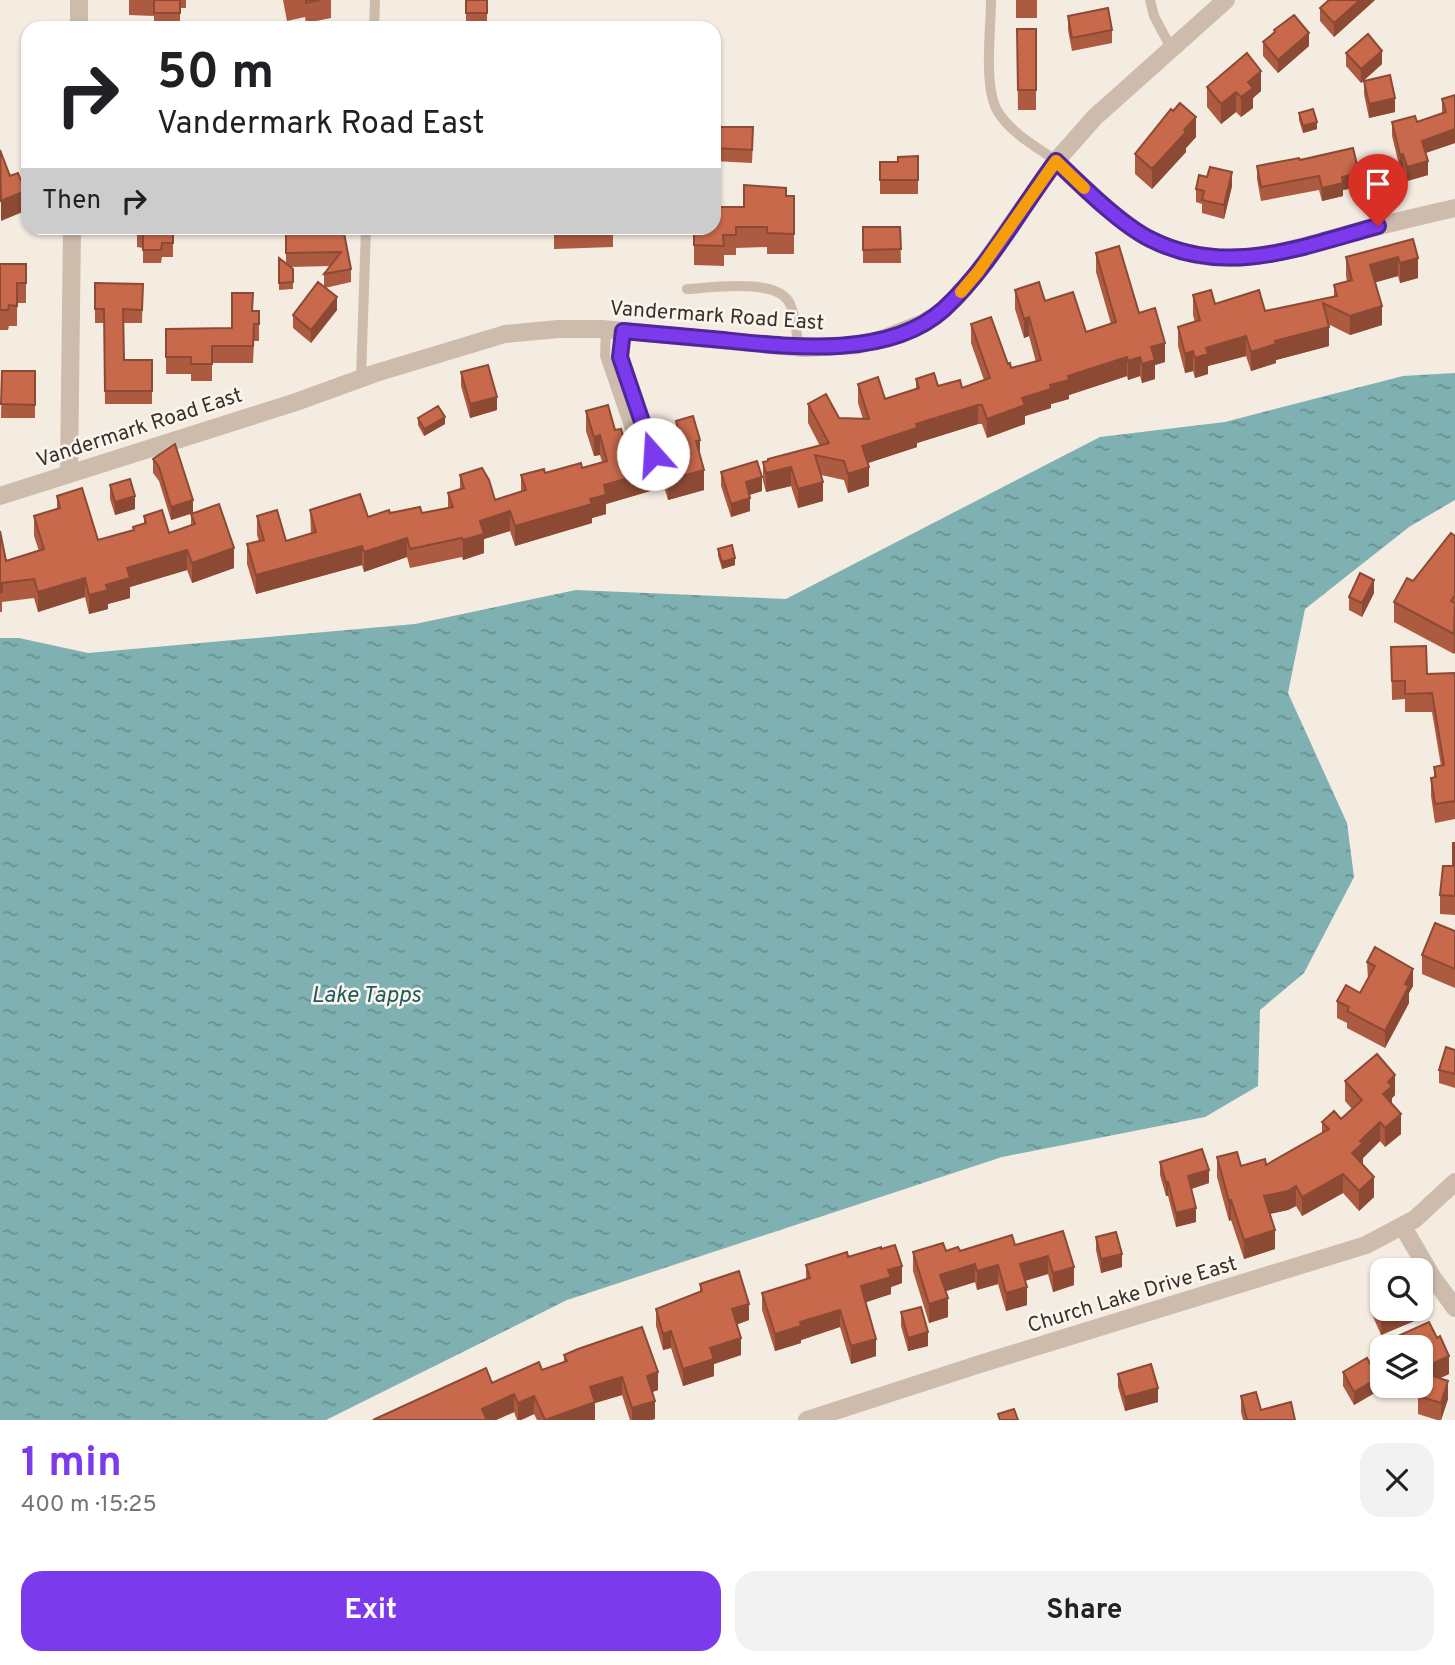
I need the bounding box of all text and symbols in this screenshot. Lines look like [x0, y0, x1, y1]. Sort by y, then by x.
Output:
text: 50 m [157, 44, 274, 106]
icon: right [42, 49, 133, 140]
text: Vandermark Road East [157, 105, 485, 145]
pin [1348, 154, 1408, 226]
icon: arrive [1359, 165, 1397, 203]
icon: right [115, 182, 153, 220]
text: Then [42, 185, 101, 218]
street label: Vandermark Road East [609, 296, 825, 337]
street label: Vandermark Road East [33, 382, 246, 474]
position arrow [616, 417, 690, 491]
water label: Lake Tapps [311, 982, 421, 1011]
street label: Church Lake Drive East [1024, 1251, 1240, 1340]
map controls [1370, 1258, 1433, 1398]
button: search [1370, 1258, 1433, 1321]
button: layers [1370, 1335, 1433, 1398]
text: 1 min [21, 1438, 122, 1491]
button: close [1360, 1443, 1434, 1517]
text: 400 m · 15:25 [21, 1491, 157, 1520]
button: Exit [21, 1571, 721, 1651]
button: Share [735, 1571, 1434, 1651]

